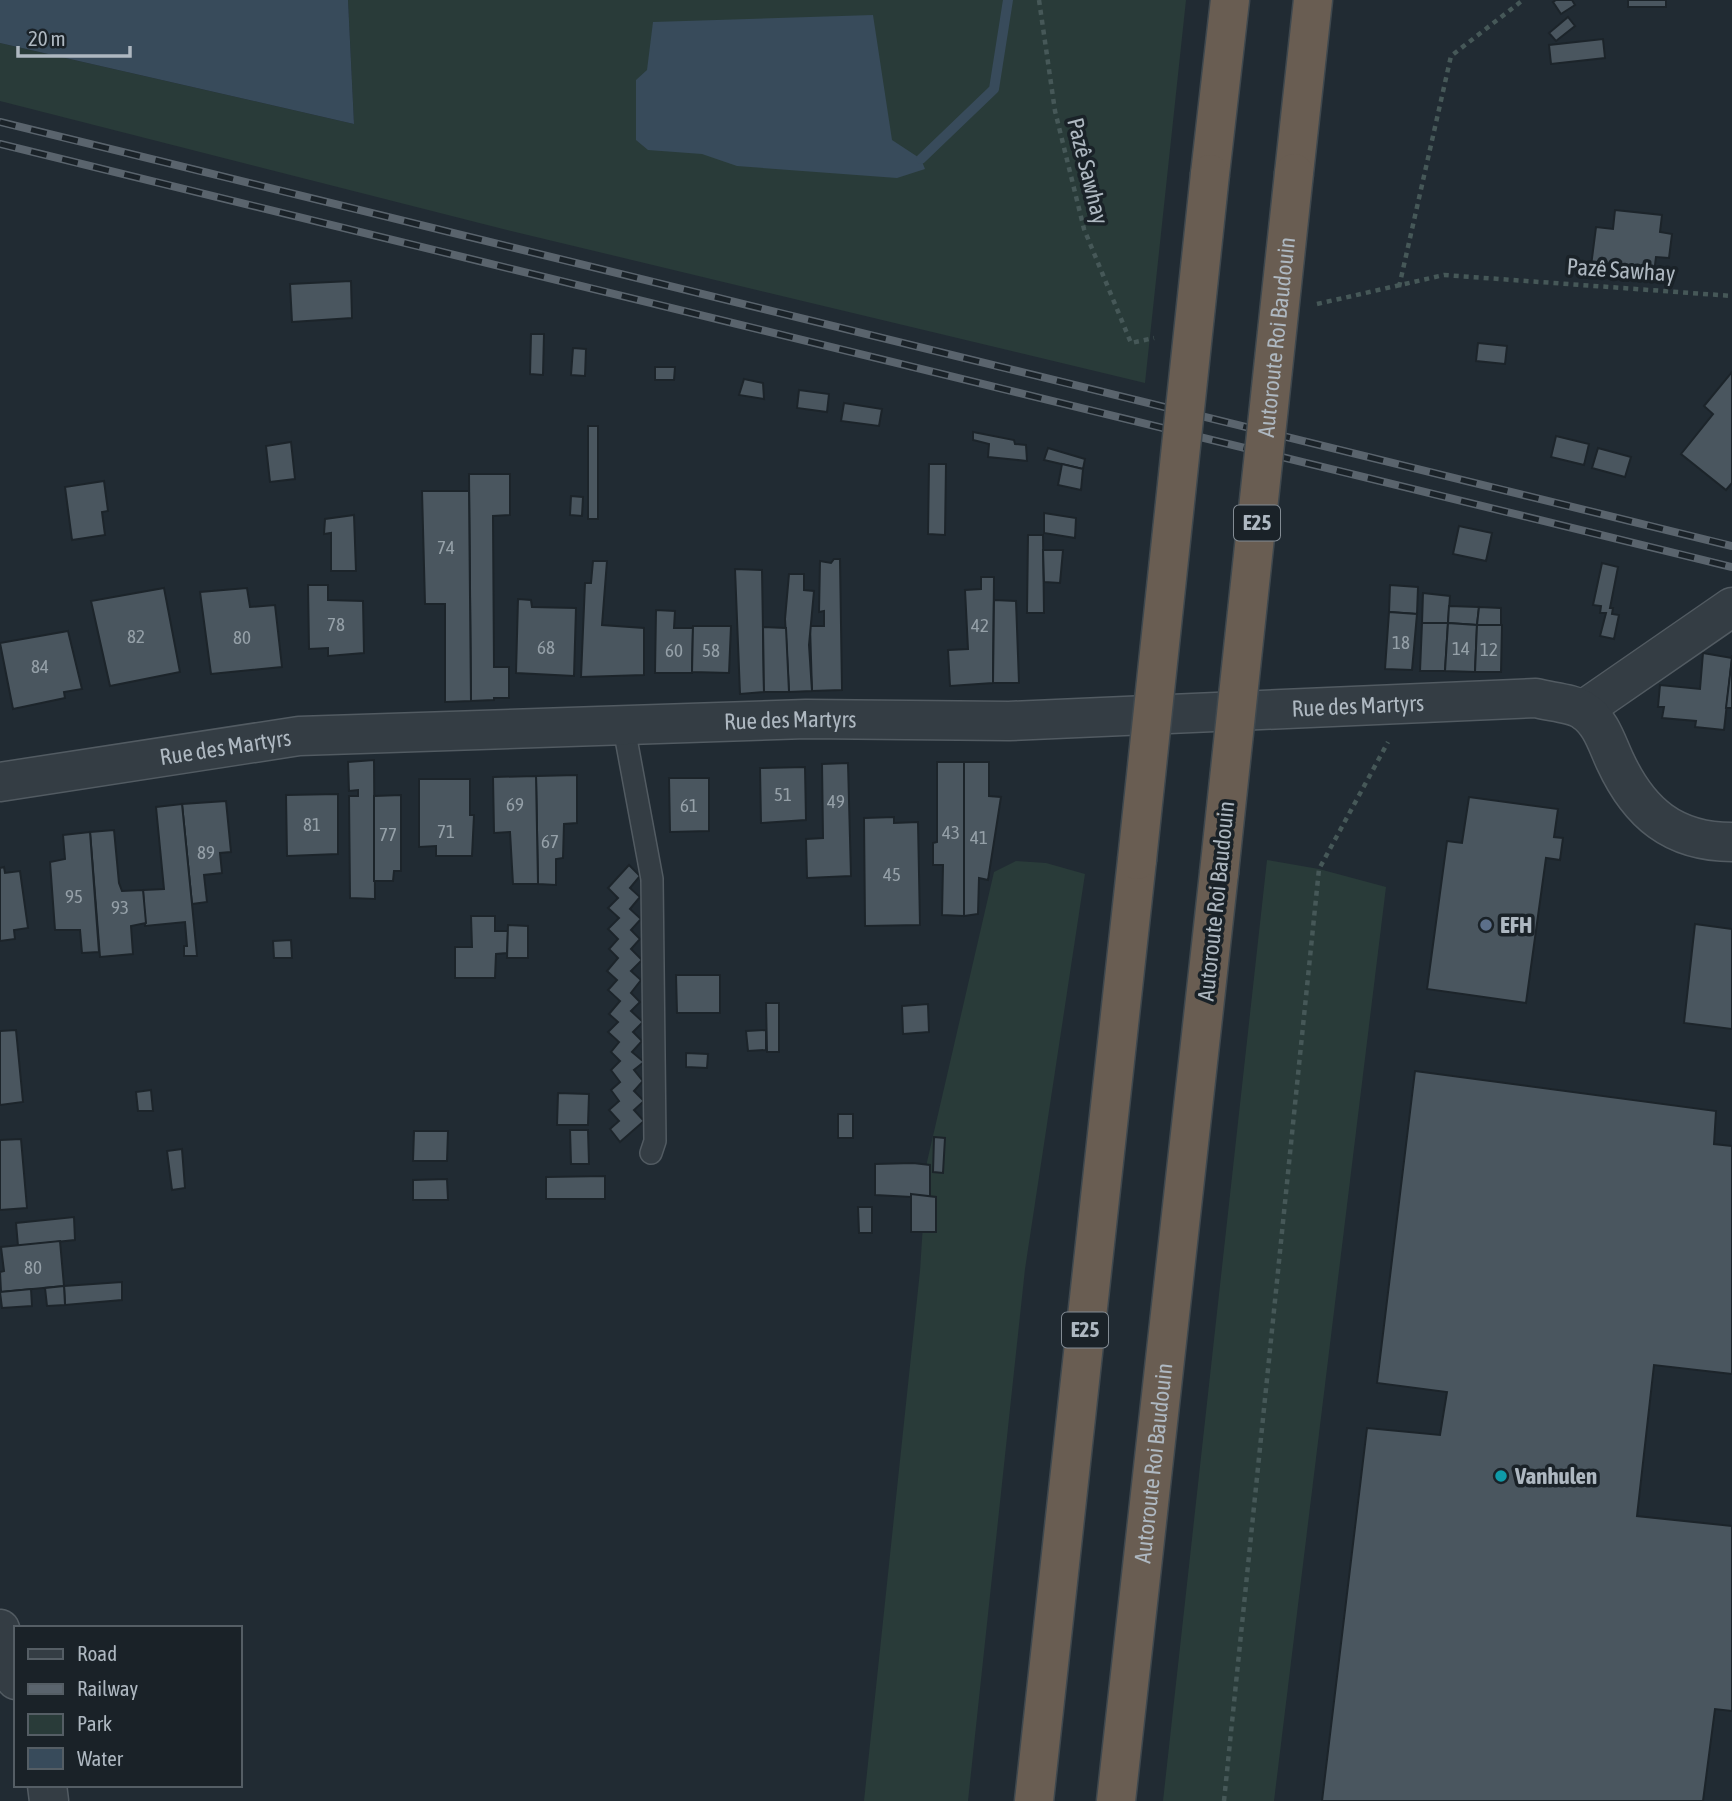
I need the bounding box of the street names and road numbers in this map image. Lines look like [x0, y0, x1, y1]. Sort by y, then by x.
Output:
street label: Pazê Sawhay [1062, 115, 1114, 227]
street label: Autoroute Roi Baudouin [1253, 236, 1300, 438]
street label: Pazê Sawhay [1566, 253, 1676, 287]
road number: E25 [1234, 505, 1280, 540]
street label: Rue des Martyrs [1291, 690, 1425, 722]
street label: Rue des Martyrs [724, 706, 857, 735]
street label: Rue des Martyrs [158, 724, 293, 770]
street label: Autoroute Roi Baudouin [1193, 800, 1239, 1002]
road number: E25 [1062, 1312, 1108, 1348]
street label: Autoroute Roi Baudouin [1129, 1362, 1178, 1564]

